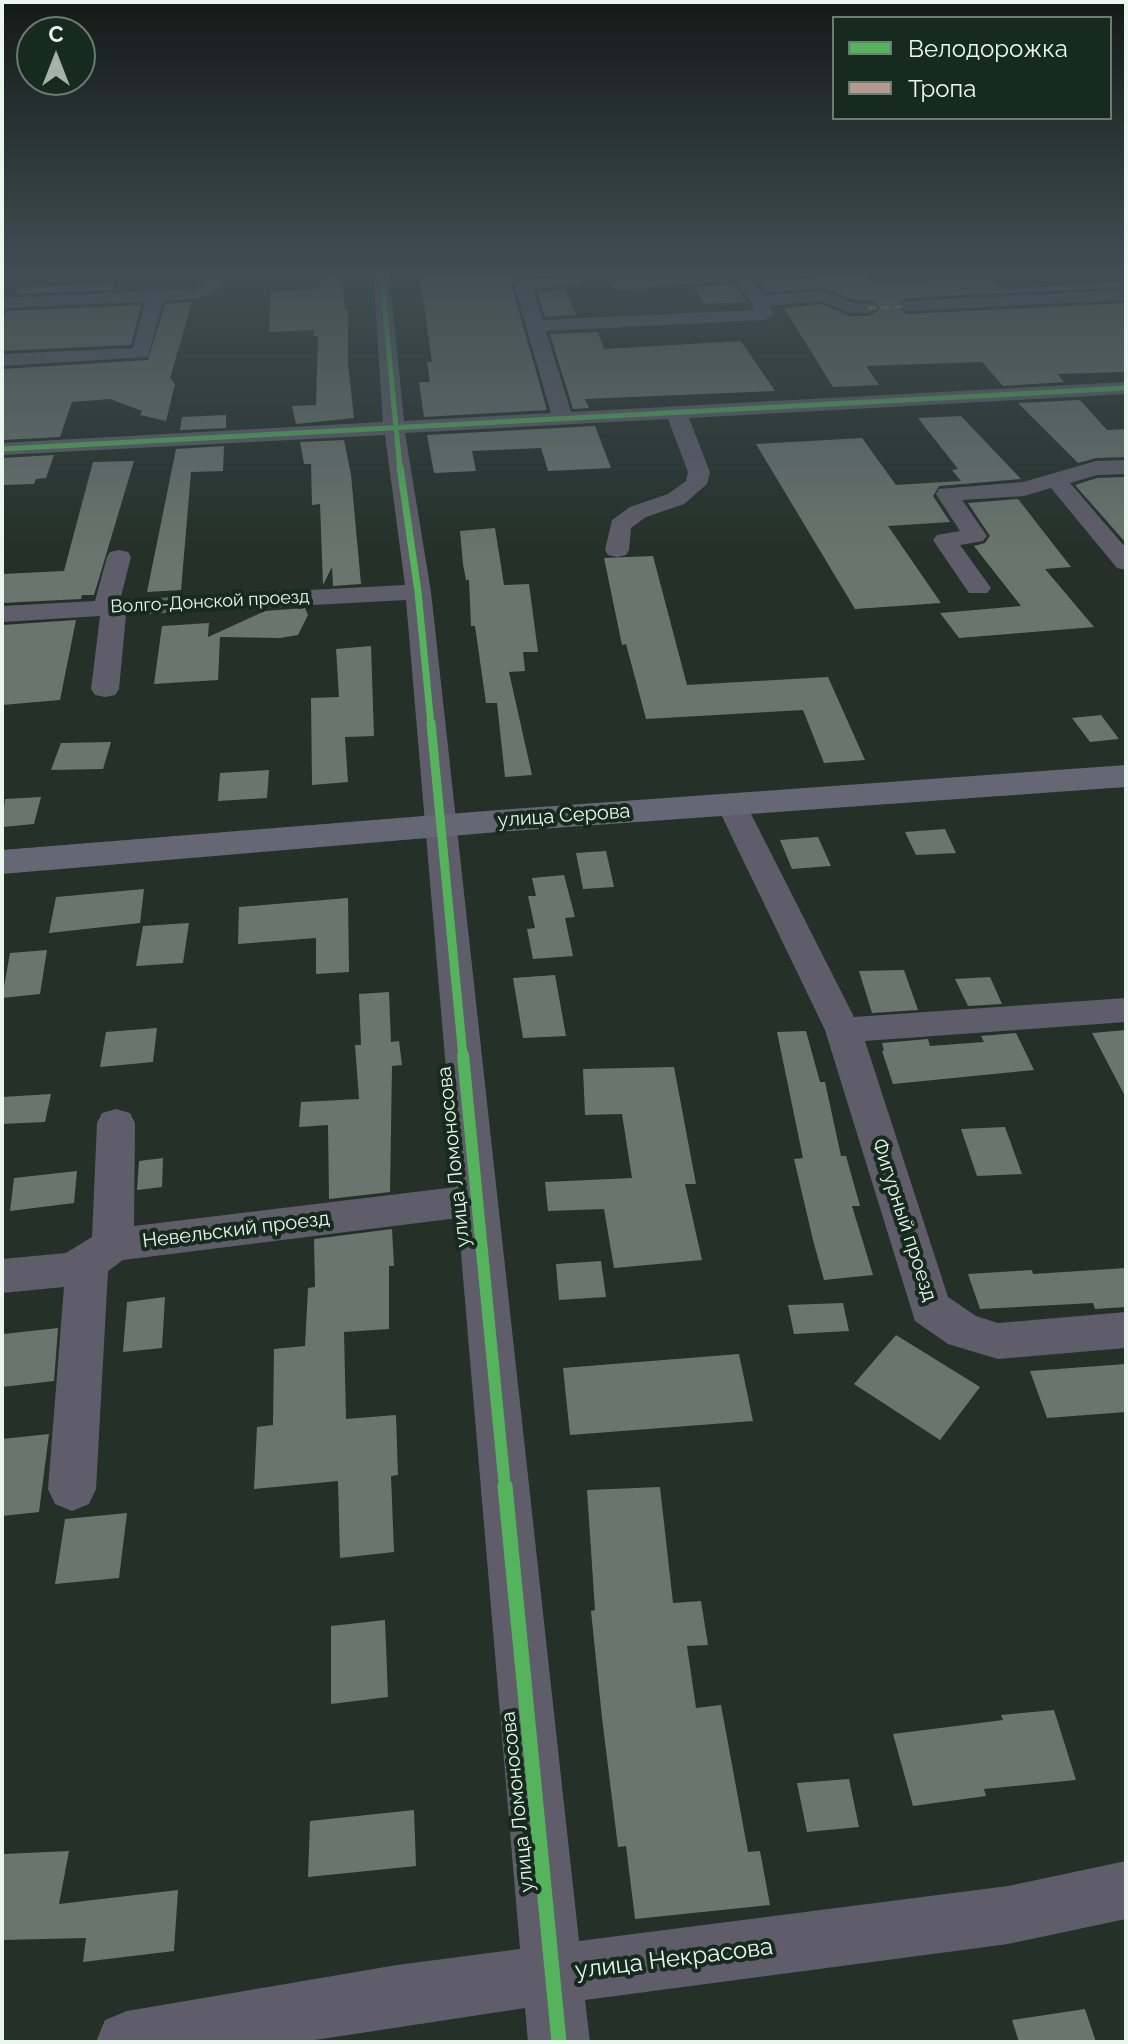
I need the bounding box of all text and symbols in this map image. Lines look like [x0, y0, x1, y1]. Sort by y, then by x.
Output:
north arrow [16, 16, 96, 96]
legend [832, 16, 1112, 120]
text: С [48, 21, 64, 47]
text: Велодорожка [908, 34, 1068, 63]
text: Тропа [908, 74, 976, 103]
street label: Волго-Донской проезд [110, 586, 310, 618]
street label: улица Серова [497, 799, 631, 833]
street label: улица Ломоносова [433, 1065, 475, 1249]
street label: Фигурный проезд [866, 1136, 942, 1304]
street label: Невельский проезд [141, 1207, 331, 1253]
street label: улица Ломоносова [497, 1710, 539, 1894]
street label: улица Некрасова [573, 1933, 775, 1985]

